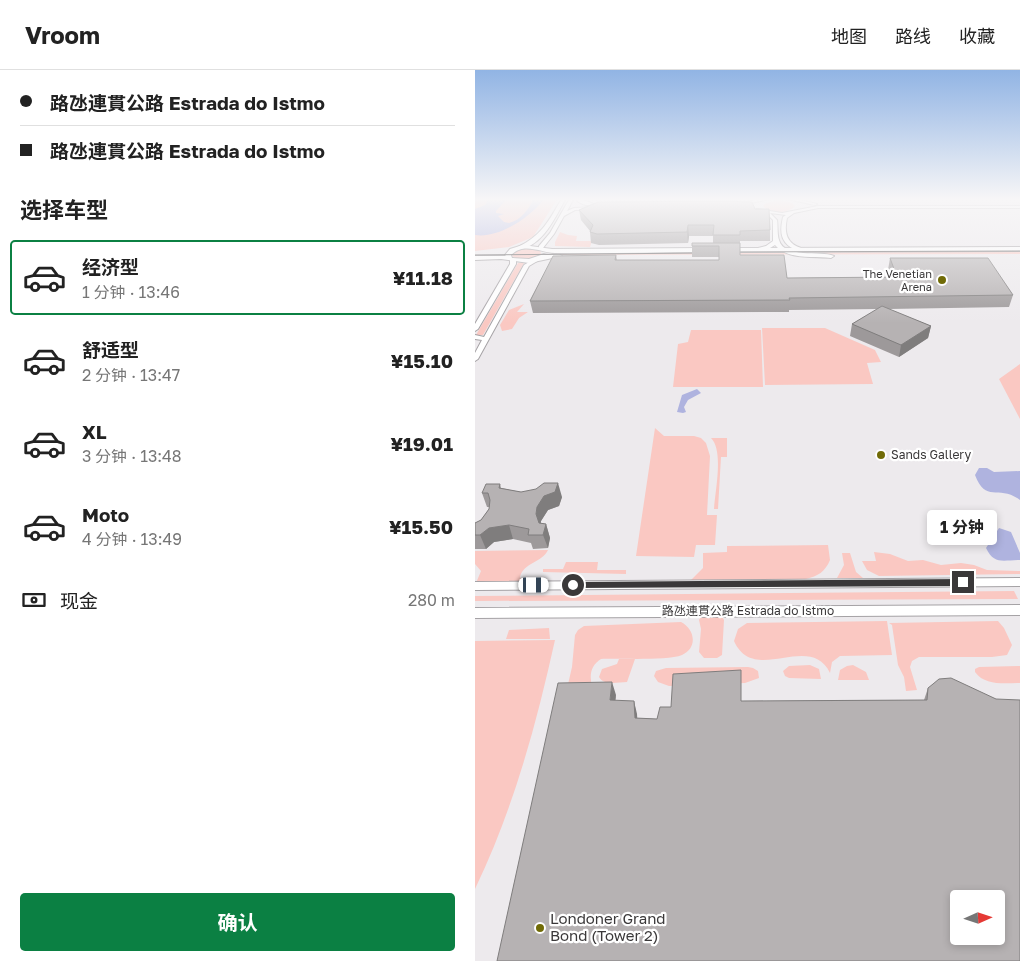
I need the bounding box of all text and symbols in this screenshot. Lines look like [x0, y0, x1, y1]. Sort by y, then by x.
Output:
text: Vroom [25, 20, 100, 49]
text: 地图 [831, 25, 867, 47]
text: 路线 [895, 25, 931, 47]
text: 收藏 [959, 25, 995, 47]
text: 路氹連貫公路 Estrada do Istmo [50, 91, 325, 114]
text: 路氹連貫公路 Estrada do Istmo [50, 139, 325, 162]
text: 选择车型 [20, 196, 108, 223]
icon: car [22, 255, 67, 300]
text: 经济型 [82, 255, 139, 278]
text: ¥11.18 [393, 266, 453, 289]
place label: The Venetian Arena [863, 267, 932, 293]
marker: The Venetian Arena [936, 274, 948, 286]
text: 1 分钟 · 13:46 [82, 282, 180, 302]
icon: car [22, 338, 67, 383]
text: 舒适型 [82, 338, 139, 361]
text: ¥15.10 [391, 349, 453, 372]
text: 2 分钟 · 13:47 [82, 365, 180, 385]
text: XL [82, 420, 107, 443]
icon: car [22, 421, 67, 466]
text: ¥19.01 [390, 432, 453, 455]
text: 3 分钟 · 13:48 [82, 446, 182, 466]
place label: Sands Gallery [891, 447, 971, 462]
marker: Sands Gallery [875, 449, 887, 461]
text: Moto [82, 503, 129, 526]
icon: car [22, 504, 67, 549]
callout: 1 分钟 [928, 510, 998, 544]
text: ¥15.50 [389, 515, 453, 538]
text: 1 分钟 [940, 517, 984, 537]
text: 4 分钟 · 13:49 [82, 529, 182, 549]
route end [952, 571, 974, 593]
route start [562, 574, 584, 596]
car [519, 578, 549, 593]
icon: cash [20, 586, 48, 614]
text: 现金 [60, 589, 98, 612]
text: 280 m [408, 590, 455, 610]
street label: 路氹連貫公路 Estrada do Istmo [662, 603, 834, 618]
north arrow [950, 890, 1005, 945]
map controls [950, 890, 1005, 945]
button: 确认 [20, 893, 455, 951]
place label: Londoner Grand Bond (Tower 2) [550, 909, 666, 944]
marker: Londoner Grand Bond (Tower 2) [534, 922, 546, 934]

